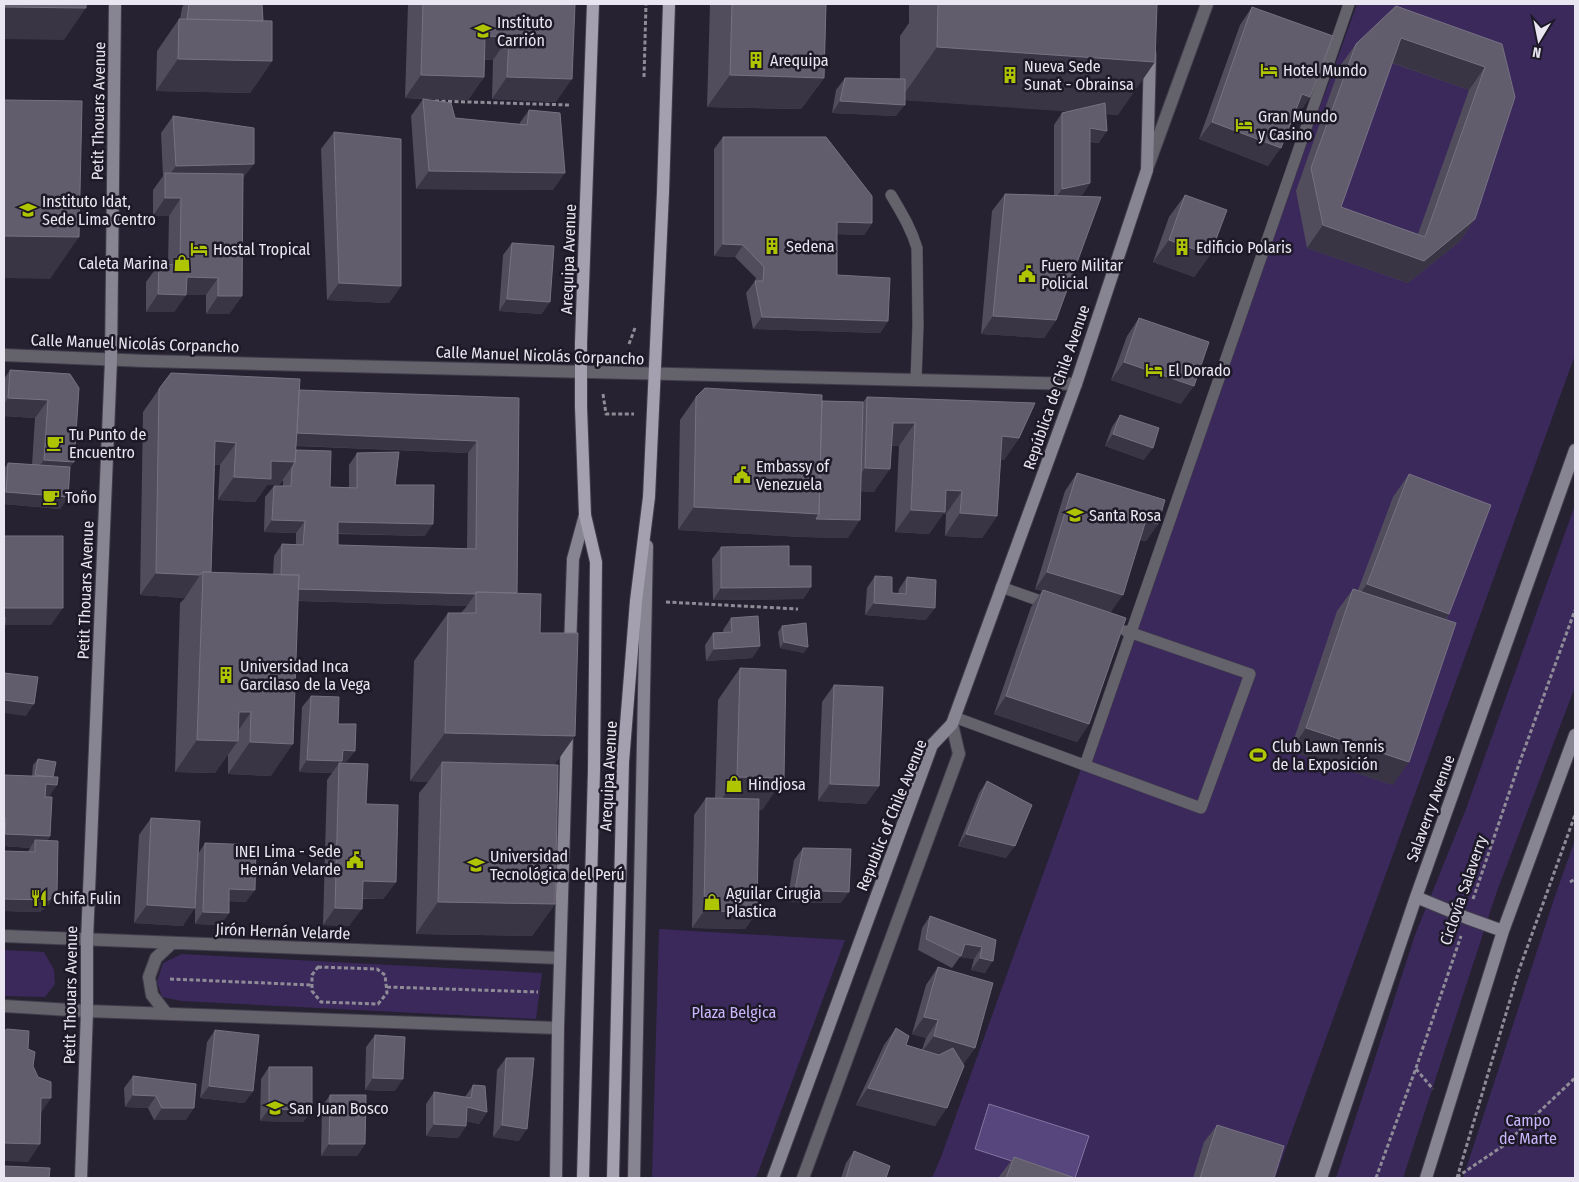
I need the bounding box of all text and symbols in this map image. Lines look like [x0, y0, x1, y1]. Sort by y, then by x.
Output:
place label: Instituto Carrión [497, 13, 553, 50]
north arrow [1514, 15, 1564, 65]
school or university icon: Instituto Carrión [473, 21, 493, 41]
street label: Petit Thouars Avenue [88, 41, 109, 180]
text: N [1531, 43, 1542, 61]
building icon: Arequipa [746, 50, 766, 70]
place label: Arequipa [770, 51, 829, 70]
place label: Nueva Sede Sunat - Obrainsa [1024, 57, 1134, 94]
hotel icon: Hotel Mundo [1259, 60, 1279, 80]
place label: Hotel Mundo [1283, 61, 1367, 80]
building icon: Nueva Sede Sunat - Obrainsa [1000, 65, 1020, 85]
place label: Gran Mundo y Casino [1258, 107, 1337, 144]
hotel icon: Gran Mundo y Casino [1234, 115, 1254, 135]
place label: Instituto Idat, Sede Lima Centro [42, 192, 156, 229]
school or university icon: Instituto Idat, Sede Lima Centro [18, 200, 38, 220]
street label: Arequipa Avenue [557, 203, 580, 315]
building icon: Sedena [762, 236, 782, 256]
place label: Sedena [786, 237, 835, 256]
building icon: Edificio Polaris [1172, 237, 1192, 257]
place label: Edificio Polaris [1196, 238, 1292, 257]
hotel icon: Hostal Tropical [189, 239, 209, 259]
place label: Hostal Tropical [213, 240, 310, 259]
shop icon: Caleta Marina [172, 253, 192, 273]
place label: Caleta Marina [78, 254, 168, 273]
place label: Fuero Militar Policial [1041, 256, 1124, 293]
public building icon: Fuero Militar Policial [1017, 264, 1037, 284]
street label: República de Chile Avenue [1019, 302, 1094, 472]
street label: Calle Manuel Nicolás Corpancho [30, 330, 240, 357]
street label: Calle Manuel Nicolás Corpancho [435, 342, 645, 369]
hotel icon: El Dorado [1144, 360, 1164, 380]
place label: El Dorado [1168, 361, 1231, 380]
place label: Tu Punto de Encuentro [69, 425, 146, 462]
cafe icon: Tu Punto de Encuentro [45, 433, 65, 453]
place label: Embassy of Venezuela [756, 457, 830, 494]
public building icon: Embassy of Venezuela [732, 465, 752, 485]
cafe icon: Toño [41, 487, 61, 507]
place label: Toño [65, 488, 97, 507]
school or university icon: Santa Rosa [1065, 505, 1085, 525]
place label: Santa Rosa [1089, 506, 1162, 525]
street label: Petit Thouars Avenue [74, 520, 97, 660]
place label: Universidad Inca Garcilaso de la Vega [240, 657, 371, 694]
building icon: Universidad Inca Garcilaso de la Vega [216, 665, 236, 685]
street label: Arequipa Avenue [596, 720, 621, 832]
street label: Republic of Chile Avenue [852, 736, 931, 894]
place label: Club Lawn Tennis de la Exposición [1272, 737, 1385, 774]
sports icon: Club Lawn Tennis de la Exposición [1248, 745, 1268, 765]
street label: Salaverry Avenue [1402, 752, 1459, 864]
shop icon: Hindjosa [724, 774, 744, 794]
place label: Hindjosa [748, 775, 806, 794]
street label: Ciclovía Salaverry [1436, 832, 1491, 948]
place label: INEI Lima - Sede Hernán Velarde [235, 842, 341, 879]
place label: Universidad Tecnológica del Perú [490, 847, 625, 884]
public building icon: INEI Lima - Sede Hernán Velarde [345, 850, 365, 870]
school or university icon: Universidad Tecnológica del Perú [466, 855, 486, 875]
place label: Aguilar Cirugia Plastica [726, 884, 821, 921]
restaurant icon: Chifa Fulin [29, 888, 49, 908]
place label: Chifa Fulin [53, 889, 121, 908]
shop icon: Aguilar Cirugia Plastica [702, 892, 722, 912]
street label: Jirón Hernán Velarde [215, 920, 351, 943]
street label: Petit Thouars Avenue [60, 925, 81, 1064]
park label: Plaza Belgica [692, 1003, 777, 1022]
school or university icon: San Juan Bosco [265, 1098, 285, 1118]
place label: San Juan Bosco [289, 1099, 389, 1118]
park label: Campo de Marte [1499, 1111, 1557, 1148]

